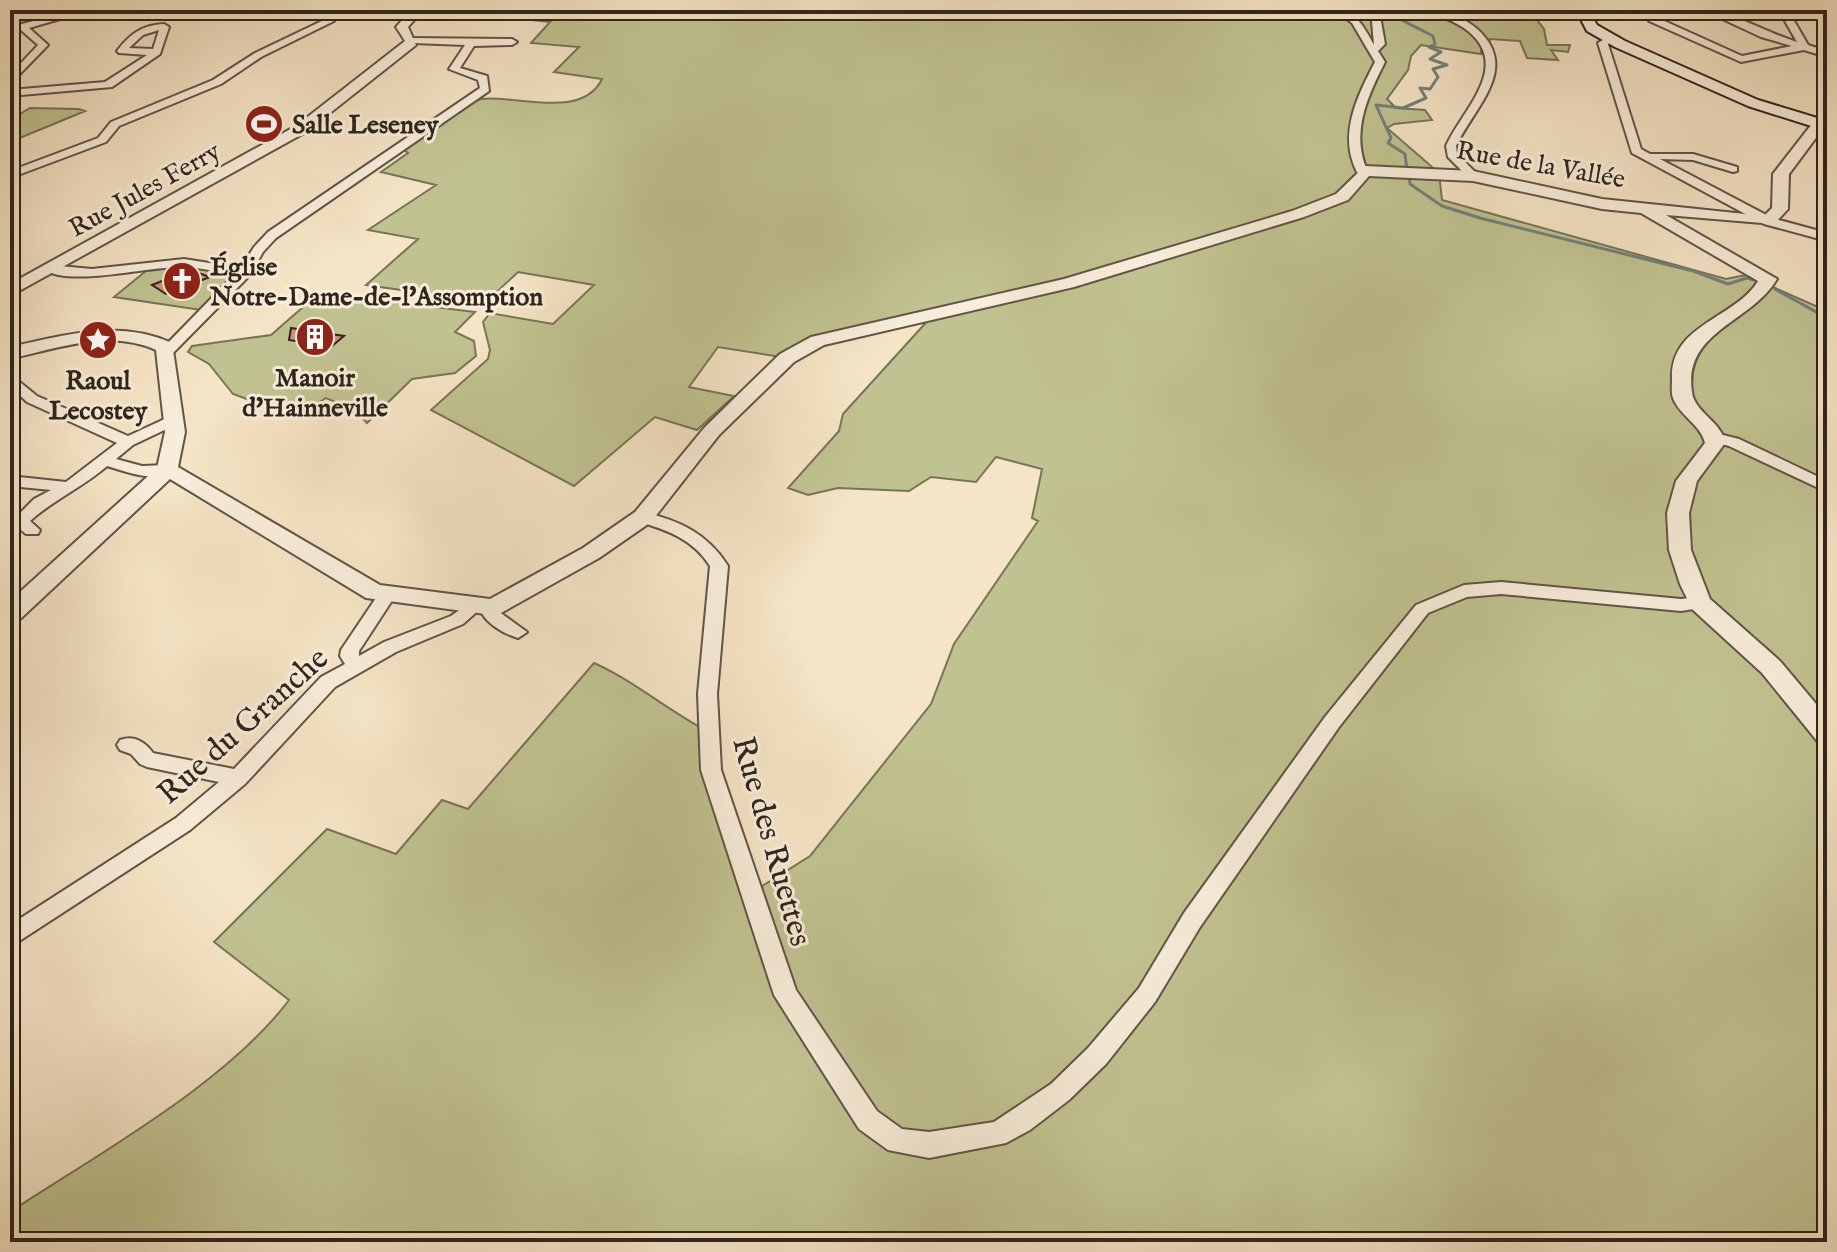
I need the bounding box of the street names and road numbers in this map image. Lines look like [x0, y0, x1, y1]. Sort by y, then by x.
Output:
street label: Rue de la Vallée [1454, 134, 1628, 197]
street label: Rue Jules Ferry [63, 135, 226, 245]
street label: Rue du Granche [150, 639, 338, 815]
street label: Rue des Ruettes [721, 732, 820, 951]

